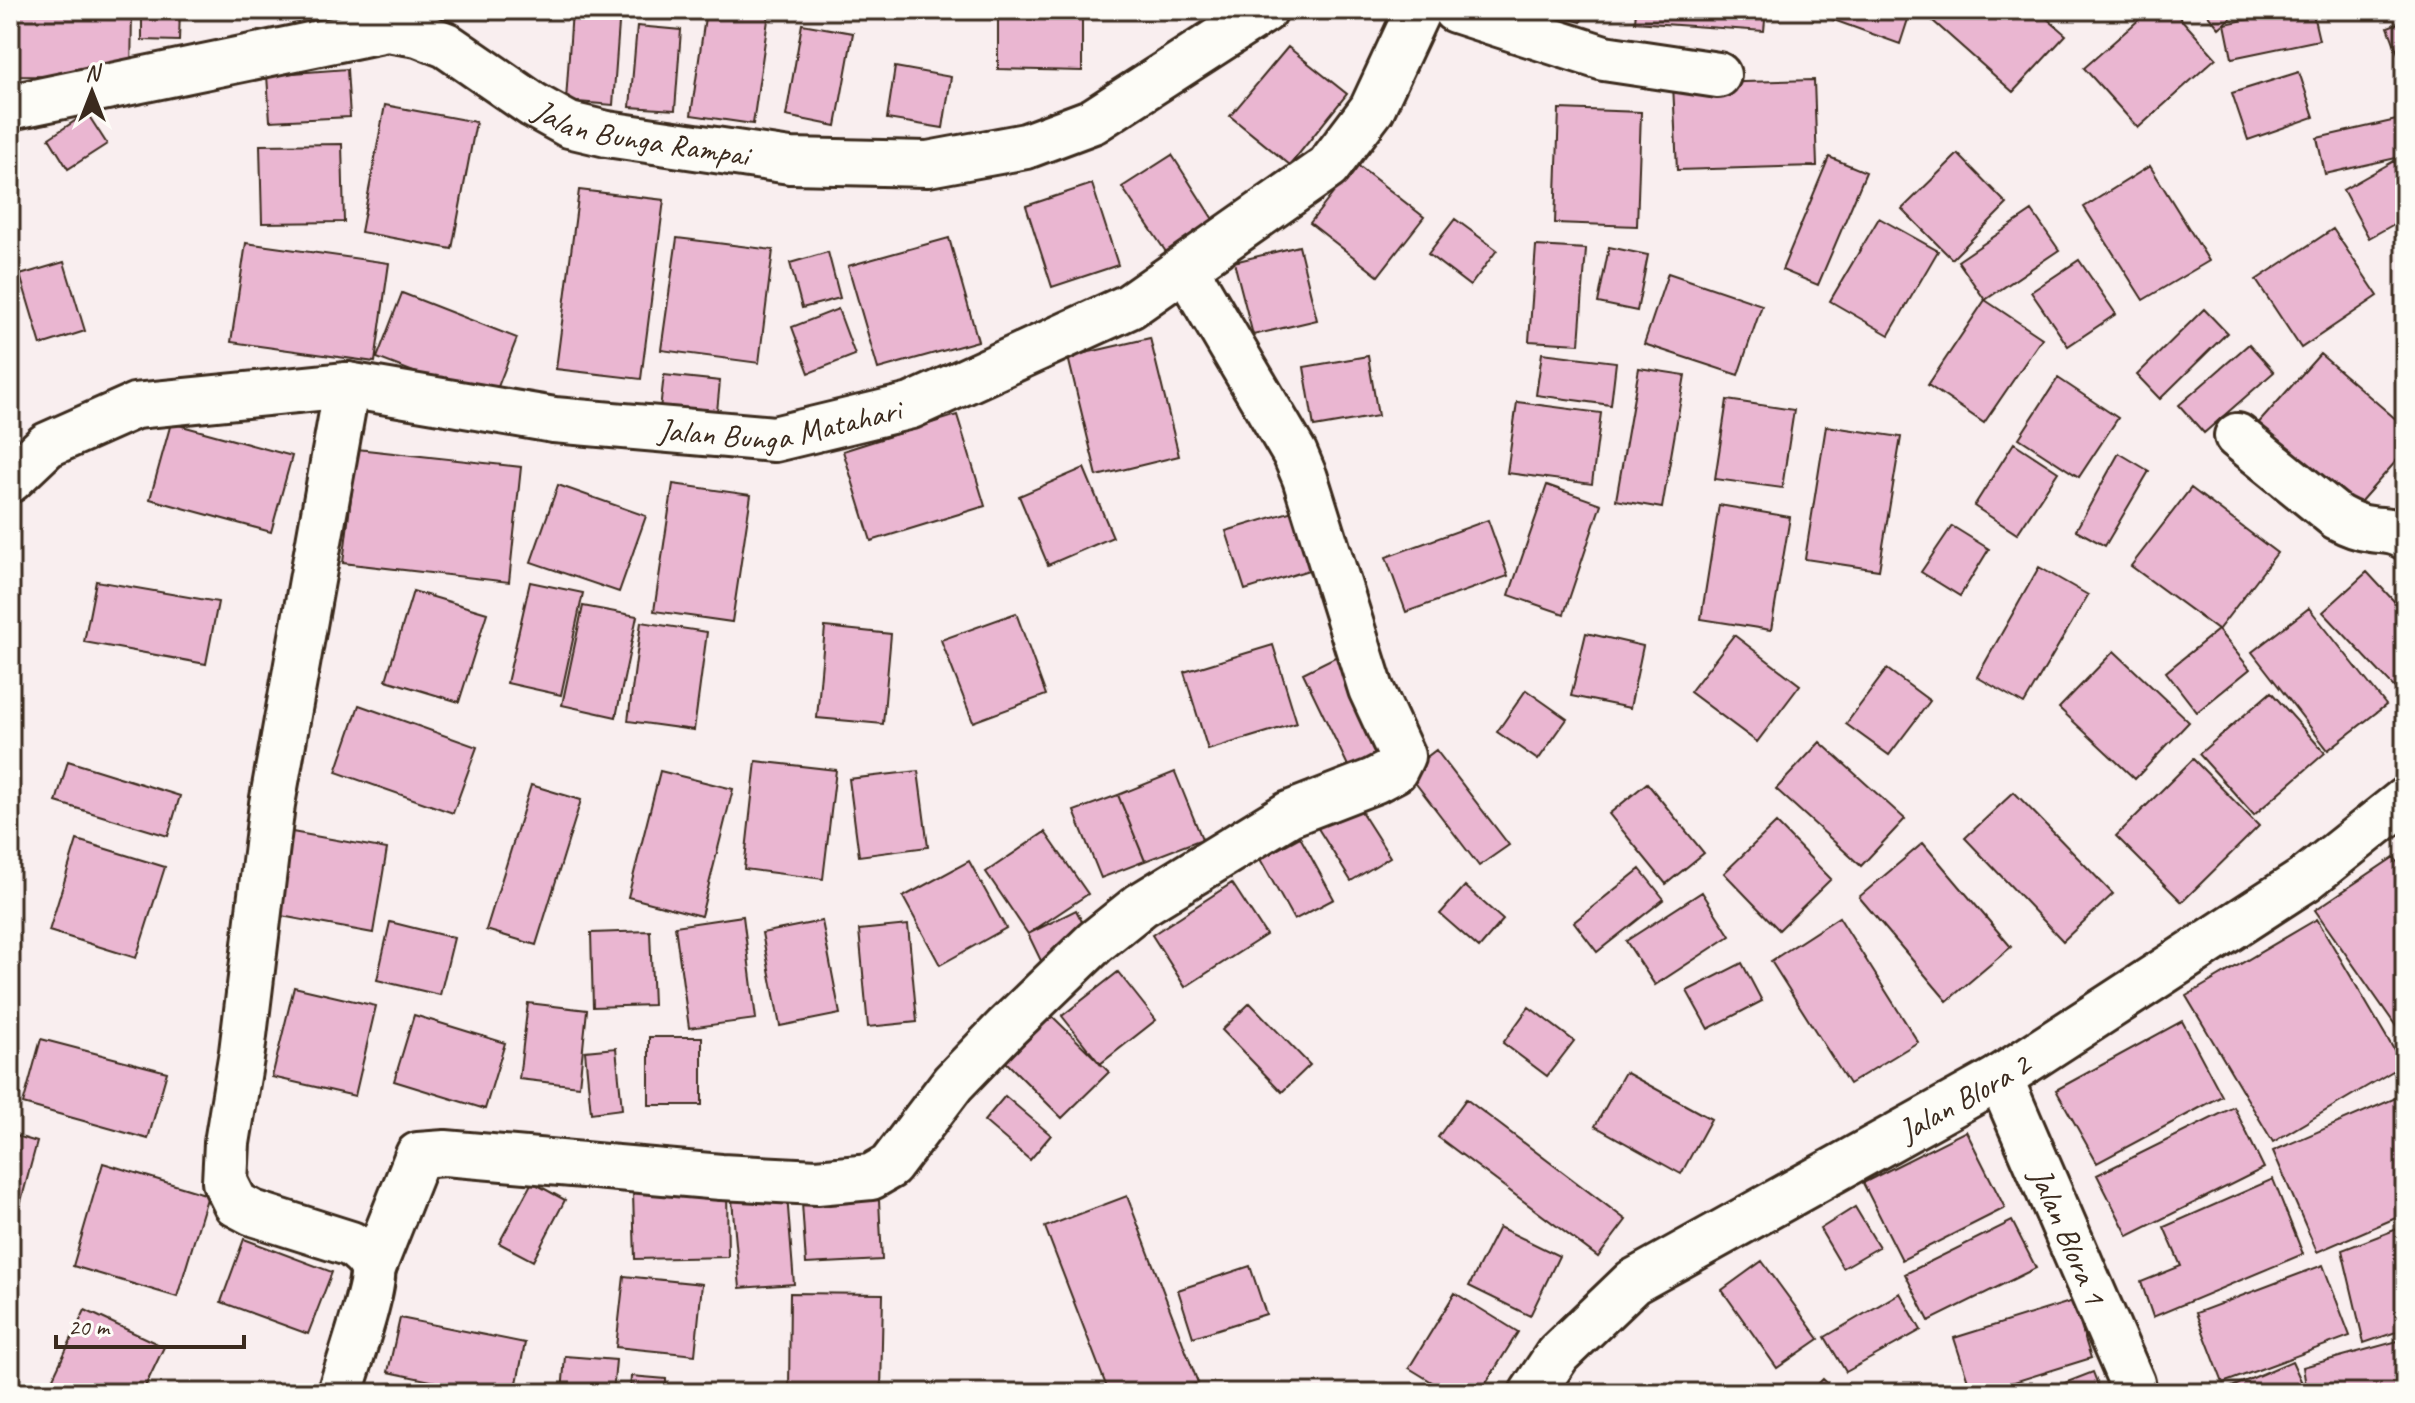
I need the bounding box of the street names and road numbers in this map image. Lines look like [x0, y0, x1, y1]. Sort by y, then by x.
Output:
street label: Jalan Bunga Rampai [525, 88, 756, 176]
street label: Jalan Bunga Matahari [655, 388, 909, 460]
street label: Jalan Blora 2 [1890, 1042, 2040, 1152]
street label: Jalan Blora 1 [2020, 1160, 2116, 1312]

